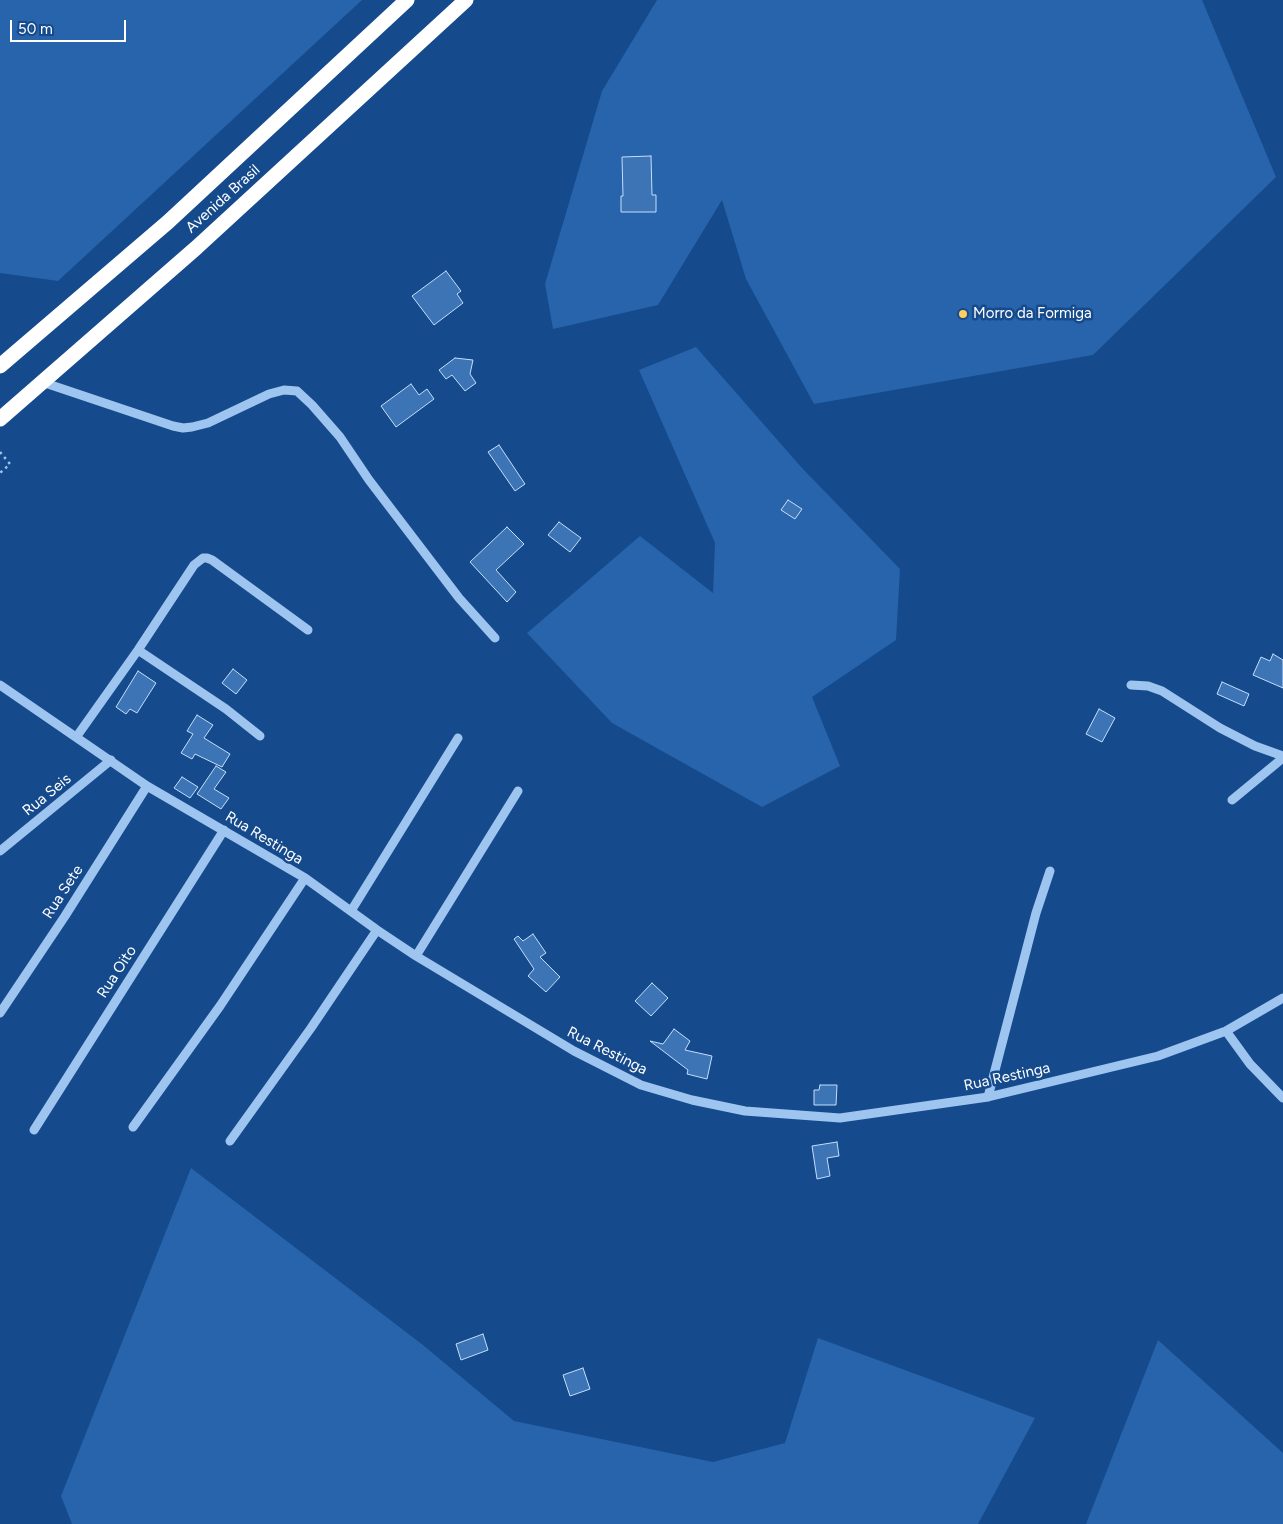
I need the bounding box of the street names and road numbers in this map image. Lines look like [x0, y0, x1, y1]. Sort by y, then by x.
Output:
street label: Avenida Brasil [182, 161, 264, 237]
street label: Rua Seis [19, 770, 75, 820]
street label: Rua Restinga [222, 808, 306, 868]
street label: Rua Sete [39, 862, 87, 922]
street label: Rua Oito [94, 943, 140, 1001]
street label: Rua Restinga [564, 1023, 650, 1079]
street label: Rua Restinga [962, 1059, 1052, 1095]

